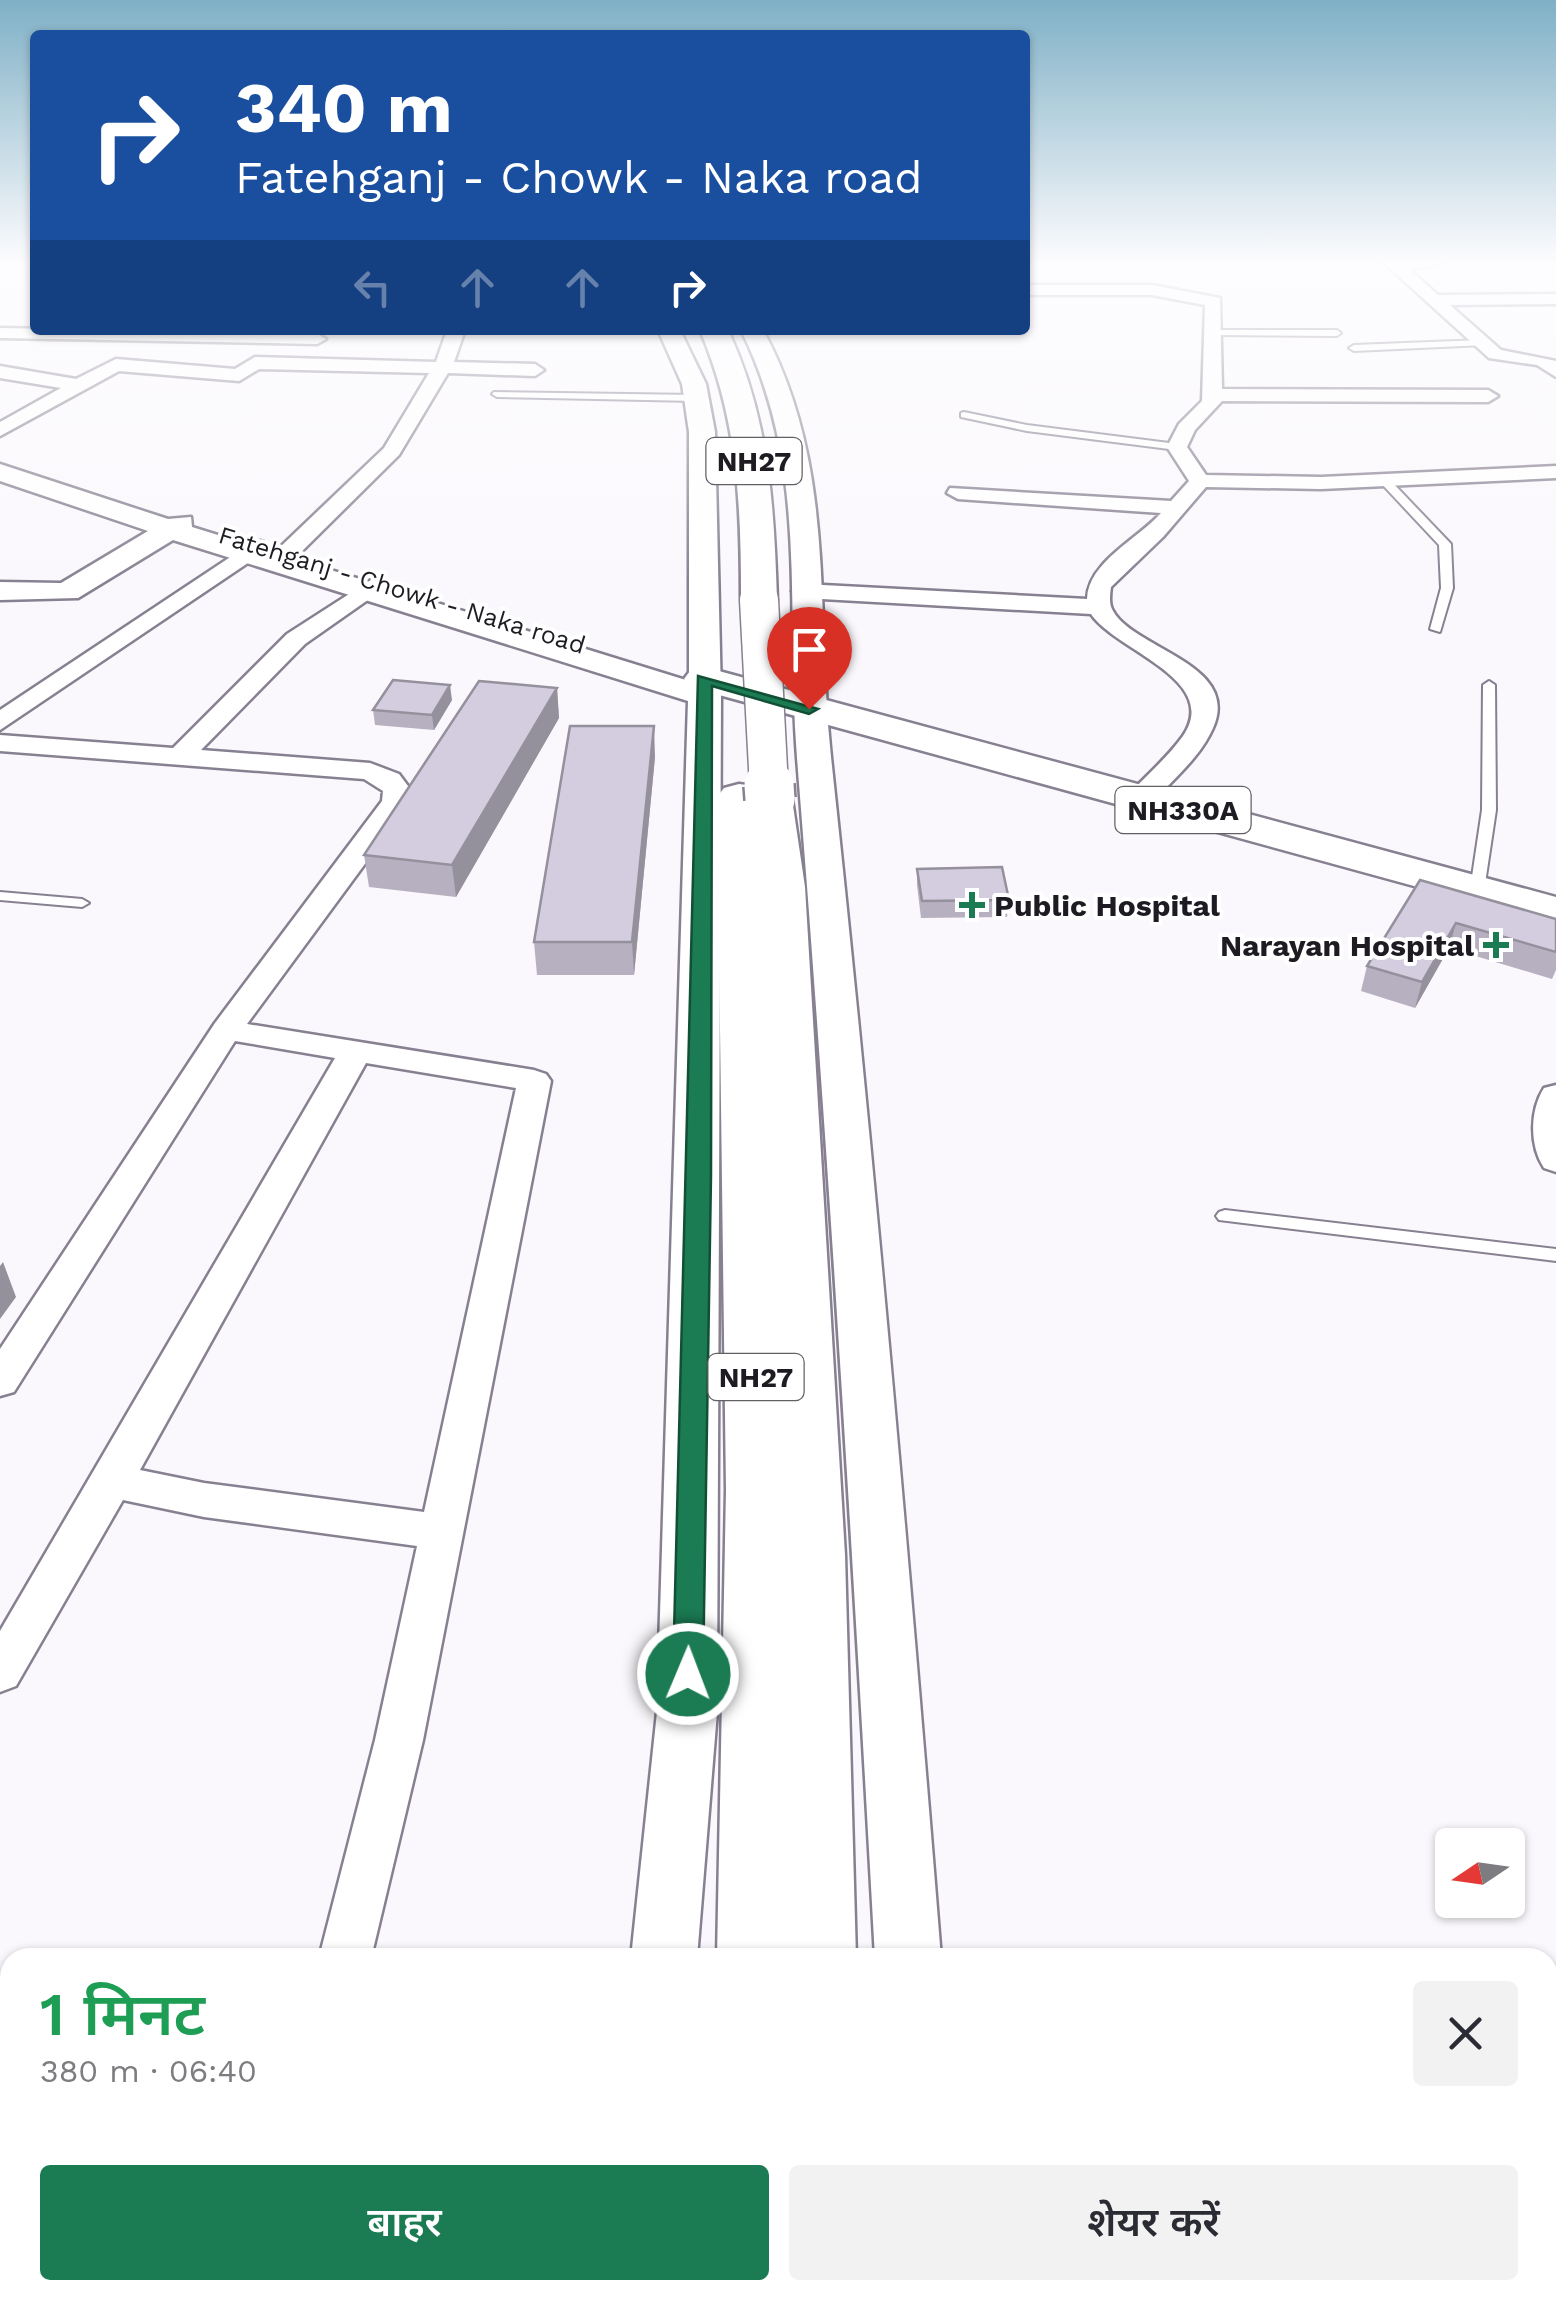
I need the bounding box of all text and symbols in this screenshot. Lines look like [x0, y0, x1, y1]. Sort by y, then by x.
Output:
text: 340 m [235, 67, 453, 149]
icon: right [70, 70, 200, 200]
text: Fatehganj - Chowk - Naka road [235, 151, 922, 204]
icon: left [345, 260, 400, 315]
icon: ahead [450, 260, 505, 315]
icon: ahead [555, 260, 610, 315]
icon: right [660, 260, 715, 315]
road number: NH27 [706, 438, 802, 484]
street label: Fatehganj - Chowk - Naka road [215, 520, 589, 660]
pin [767, 607, 852, 710]
icon: arrive [782, 622, 837, 677]
road number: NH330A [1116, 787, 1250, 833]
place label: Public Hospital [994, 888, 1220, 923]
marker: Public Hospital [959, 892, 985, 918]
place label: Narayan Hospital [1220, 928, 1474, 963]
marker: Narayan Hospital [1483, 932, 1509, 958]
road number: NH27 [708, 1354, 804, 1400]
position arrow [636, 1622, 740, 1726]
north arrow [1435, 1828, 1525, 1918]
map controls [1435, 1828, 1525, 1918]
text: 1 मिनट [40, 1979, 205, 2050]
button: close [1413, 1981, 1518, 2086]
text: 380 m · 06:40 [40, 2052, 257, 2090]
button: बाहर [40, 2165, 769, 2280]
button: शेयर करें [789, 2165, 1518, 2280]

